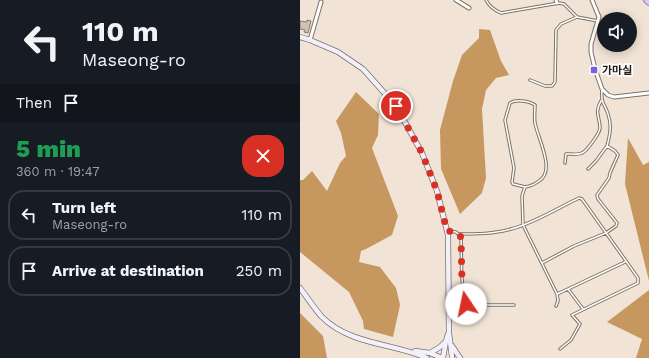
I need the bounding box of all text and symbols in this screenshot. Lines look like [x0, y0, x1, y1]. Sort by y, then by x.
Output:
map controls [597, 12, 637, 52]
button: sound [597, 12, 637, 52]
text: 110 m [82, 15, 159, 48]
icon: left [16, 16, 68, 68]
text: Maseong-ro [82, 49, 186, 70]
place label: 가마실 [602, 64, 632, 77]
marker: 가마실 [589, 65, 599, 75]
pin [379, 89, 413, 123]
icon: arrive [60, 92, 82, 114]
text: Then [16, 94, 52, 112]
icon: arrive [385, 95, 407, 117]
text: 5 min [16, 135, 81, 163]
button: close [242, 135, 284, 177]
text: 360 m · 19:47 [16, 164, 99, 179]
text: Turn left [52, 199, 116, 217]
icon: left [18, 204, 40, 226]
text: 110 m [242, 206, 282, 224]
text: Maseong-ro [52, 217, 127, 232]
icon: arrive [18, 260, 40, 282]
text: Arrive at destination [52, 262, 204, 280]
text: 250 m [236, 262, 282, 280]
position arrow [445, 283, 487, 325]

